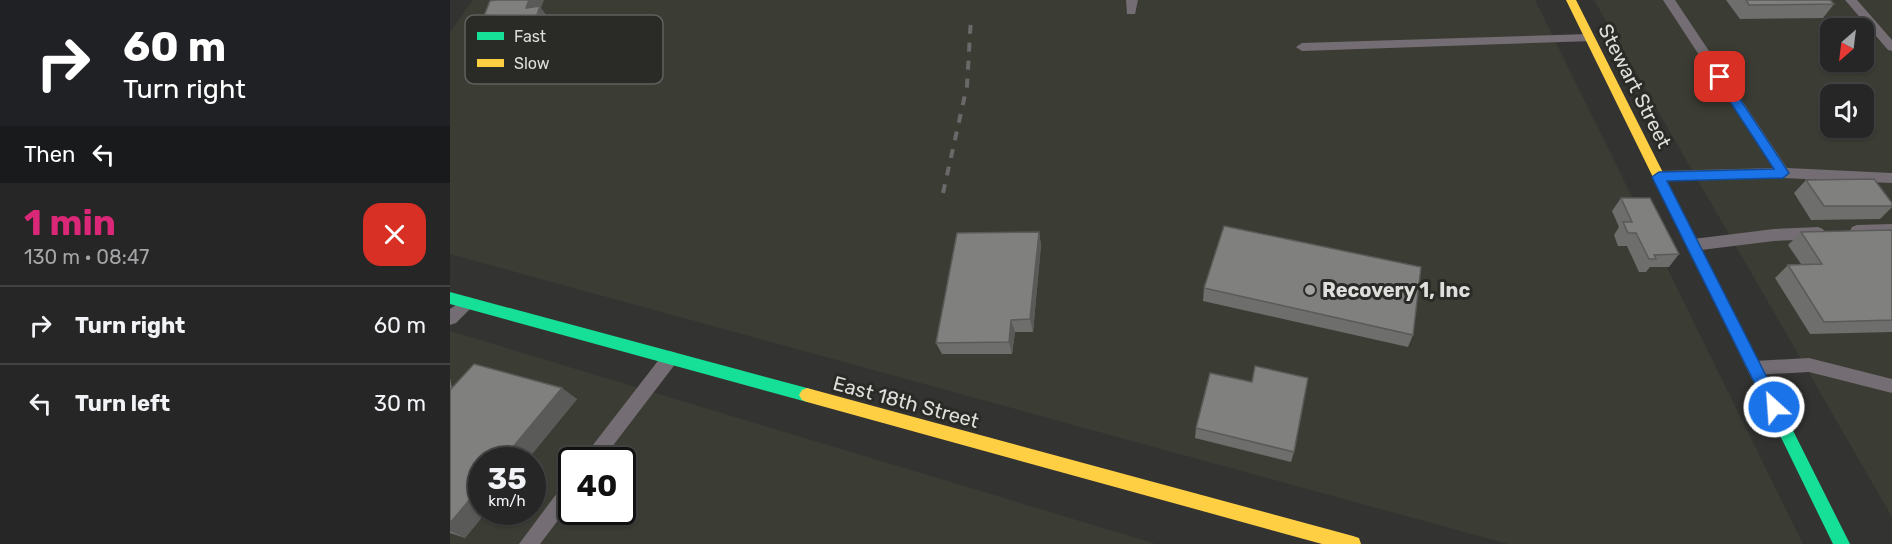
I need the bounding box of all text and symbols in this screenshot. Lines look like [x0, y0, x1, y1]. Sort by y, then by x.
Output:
legend [465, 15, 663, 84]
north arrow [1820, 18, 1874, 72]
map controls [1820, 18, 1874, 138]
street label: Stewart Street [1593, 20, 1677, 152]
text: 60 m [123, 22, 226, 72]
icon: right [24, 24, 102, 102]
text: Fast [514, 27, 546, 46]
pin [1694, 51, 1745, 102]
text: Slow [514, 54, 550, 73]
icon: arrive [1703, 60, 1736, 93]
text: Turn right [123, 73, 246, 105]
button: sound [1820, 84, 1874, 138]
icon: left [87, 138, 120, 171]
text: Then [24, 141, 75, 168]
text: 1 min [24, 201, 116, 244]
button: close [363, 203, 426, 266]
text: 130 m · 08:47 [24, 245, 149, 269]
place label: Recovery 1, Inc [1322, 278, 1470, 302]
marker: Recovery 1, Inc [1303, 283, 1317, 297]
icon: right [24, 309, 57, 342]
text: Turn right [75, 312, 185, 339]
text: 60 m [374, 312, 426, 339]
street label: East 18th Street [830, 371, 982, 433]
position arrow [1742, 375, 1806, 439]
icon: left [24, 387, 57, 420]
text: Turn left [75, 390, 170, 417]
text: 30 m [374, 390, 426, 417]
speed limit sign: 40 [558, 447, 636, 525]
text: 35 [487, 461, 527, 497]
text: km/h [488, 492, 526, 510]

